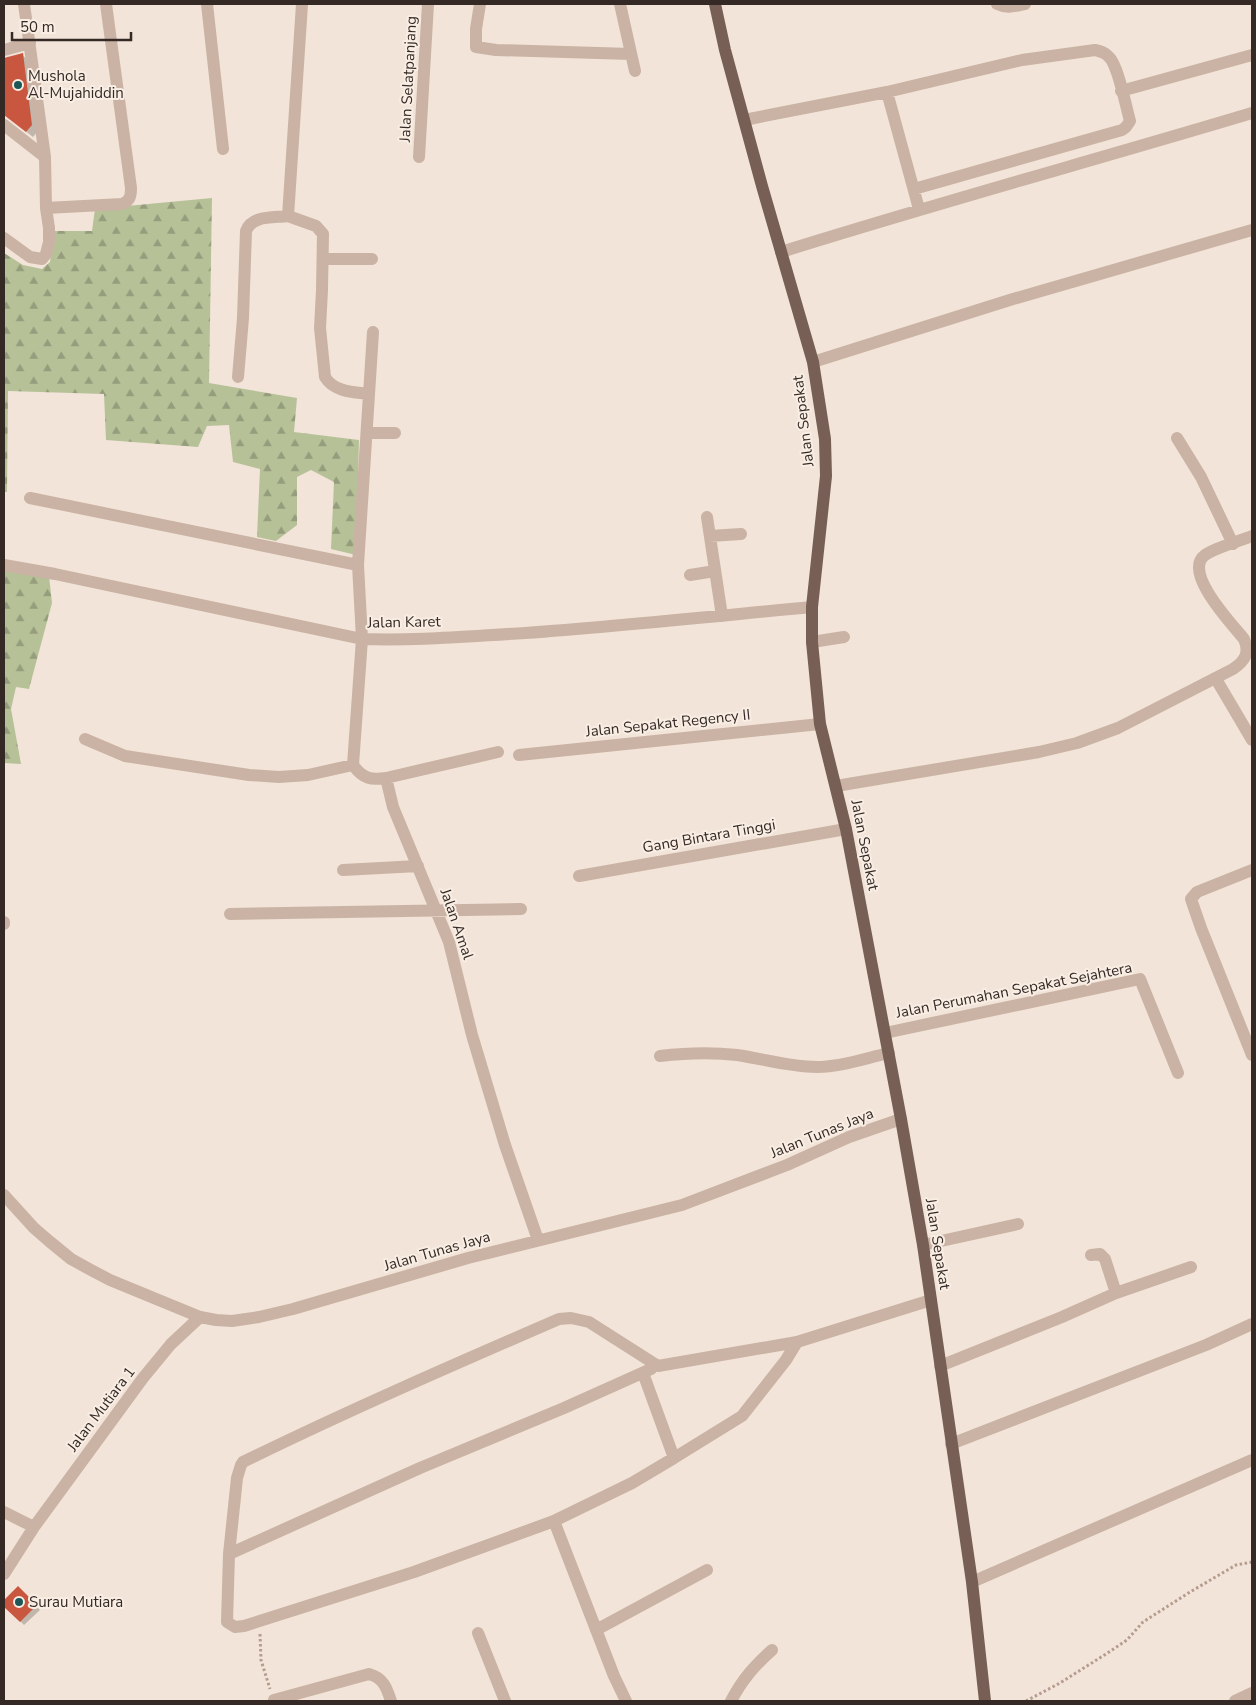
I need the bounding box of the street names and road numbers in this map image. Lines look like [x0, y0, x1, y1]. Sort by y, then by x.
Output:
street label: Jalan Selatpanjang [395, 15, 421, 144]
street label: Jalan Sepakat [787, 373, 819, 469]
street label: Jalan Karet [366, 611, 442, 633]
street label: Jalan Sepakat Regency II [584, 704, 751, 742]
street label: Jalan Sepakat [846, 797, 884, 893]
street label: Gang Bintara Tinggi [641, 814, 777, 858]
street label: Jalan Amal [435, 885, 479, 963]
street label: Jalan Perumahan Sepakat Sejahtera [893, 957, 1134, 1023]
street label: Jalan Tunas Jaya [766, 1103, 877, 1163]
street label: Jalan Sepakat [921, 1196, 955, 1292]
street label: Jalan Tunas Jaya [381, 1226, 492, 1276]
street label: Jalan Mutiara 1 [62, 1362, 140, 1456]

